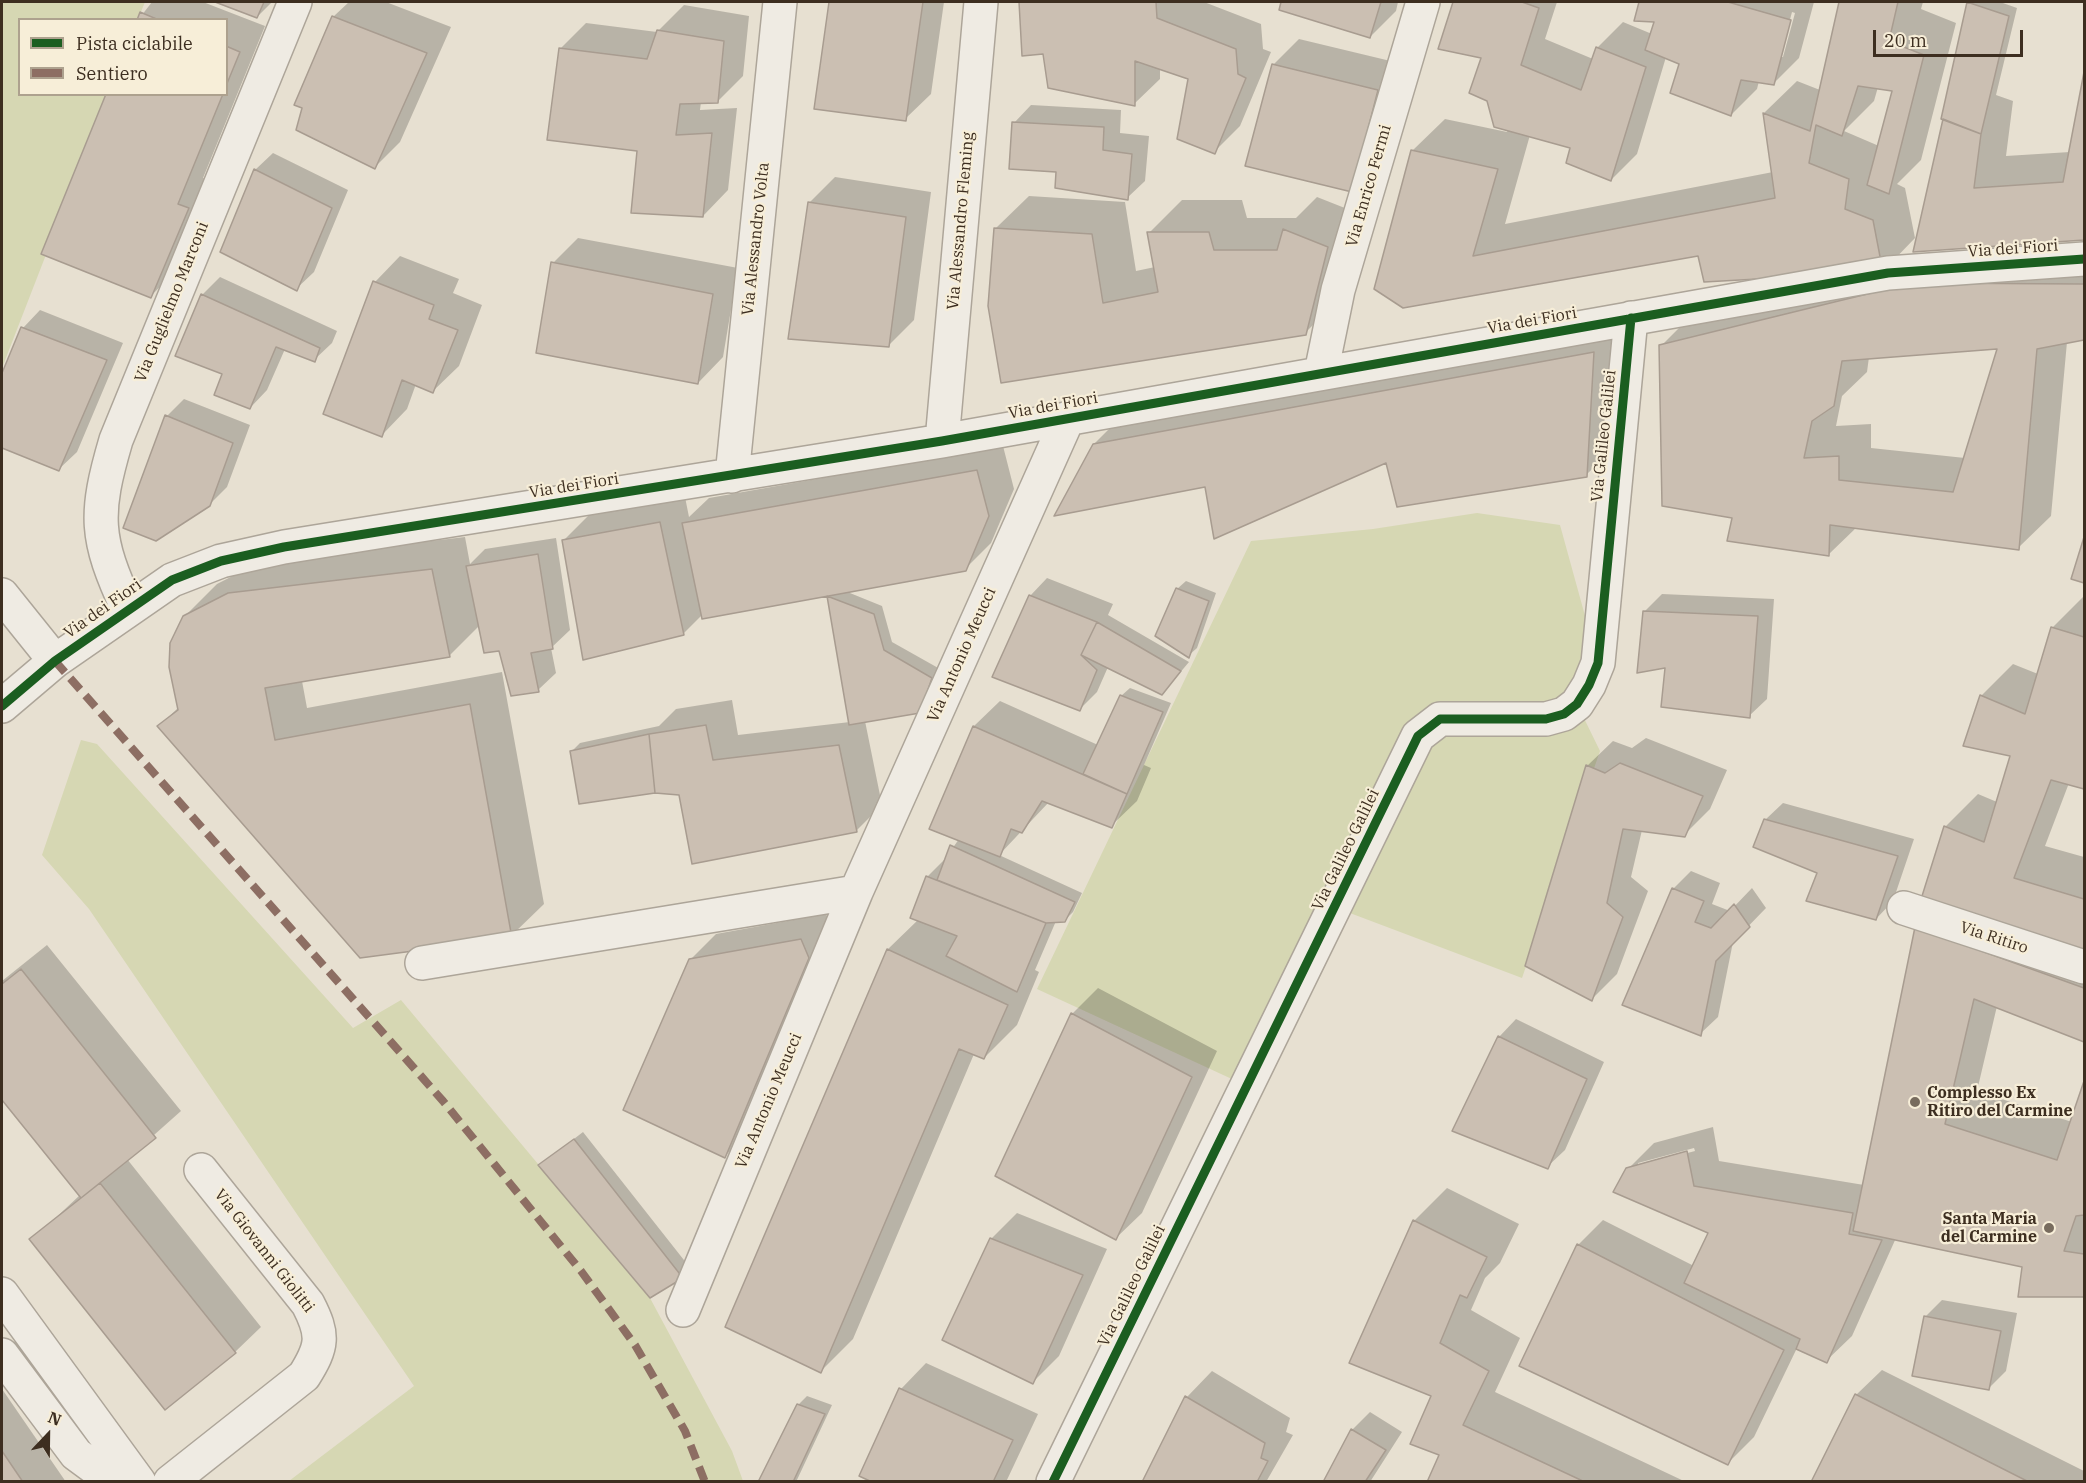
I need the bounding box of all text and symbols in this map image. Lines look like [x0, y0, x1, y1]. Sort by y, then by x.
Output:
legend [18, 18, 228, 96]
scale bar [1876, 18, 2026, 56]
text: 20 m [1884, 29, 1927, 52]
text: Pista ciclabile [76, 32, 193, 55]
text: Sentiero [76, 62, 148, 85]
street label: Via Enrico Fermi [1342, 123, 1396, 249]
street label: Via Alessandro Fleming [944, 131, 978, 311]
street label: Via Alessandro Volta [738, 161, 774, 317]
street label: Via Guglielmo Marconi [131, 219, 213, 385]
street label: Via dei Fiori [1967, 236, 2059, 262]
street label: Via dei Fiori [1486, 304, 1578, 338]
street label: Via Galileo Galilei [1588, 369, 1620, 503]
street label: Via dei Fiori [1007, 389, 1099, 423]
street label: Via dei Fiori [528, 469, 620, 503]
street label: Via dei Fiori [60, 575, 146, 643]
street label: Via Antonio Meucci [924, 585, 1000, 725]
street label: Via Galileo Galilei [1308, 786, 1384, 914]
street label: Via Ritiro [1958, 918, 2030, 958]
street label: Via Antonio Meucci [732, 1030, 806, 1172]
place label: Complesso Ex Ritiro del Carmine [1927, 1083, 2073, 1121]
marker: Complesso Ex Ritiro del Carmine [1908, 1095, 1922, 1109]
street label: Via Giovanni Giolitti [210, 1186, 318, 1316]
place label: Santa Maria del Carmine [1941, 1209, 2037, 1247]
marker: Santa Maria del Carmine [2042, 1221, 2056, 1235]
street label: Via Galileo Galilei [1094, 1222, 1170, 1350]
north arrow [18, 1405, 78, 1465]
text: N [45, 1407, 64, 1430]

